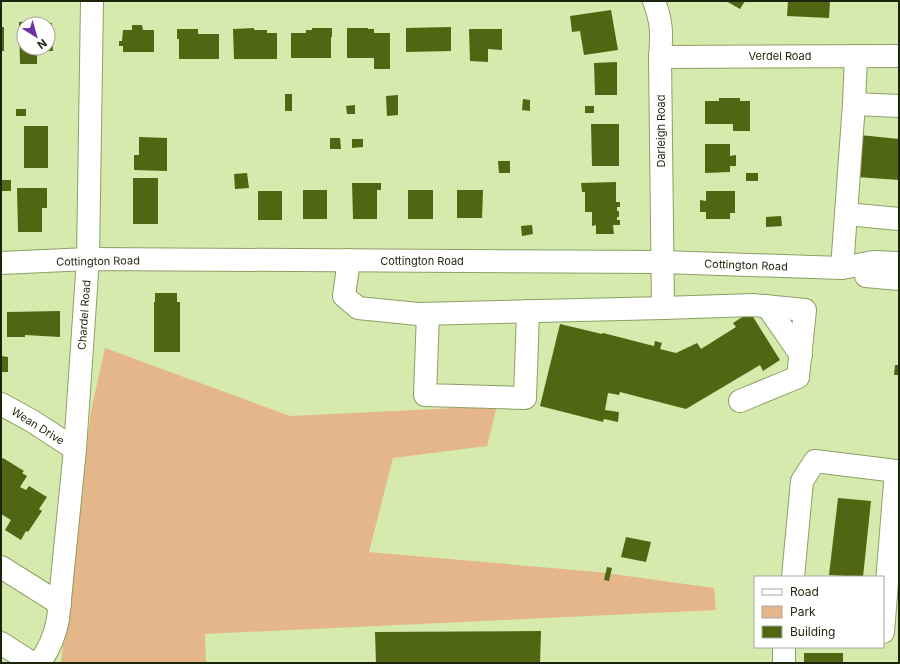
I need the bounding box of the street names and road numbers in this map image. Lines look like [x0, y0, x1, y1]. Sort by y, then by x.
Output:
street label: Verdel Road [749, 49, 811, 63]
street label: Darleigh Road [654, 94, 668, 168]
street label: Cottington Road [56, 253, 140, 269]
street label: Cottington Road [380, 254, 464, 268]
street label: Cottington Road [704, 257, 788, 273]
street label: Chardel Road [75, 280, 93, 350]
street label: Wean Drive [9, 404, 67, 448]

